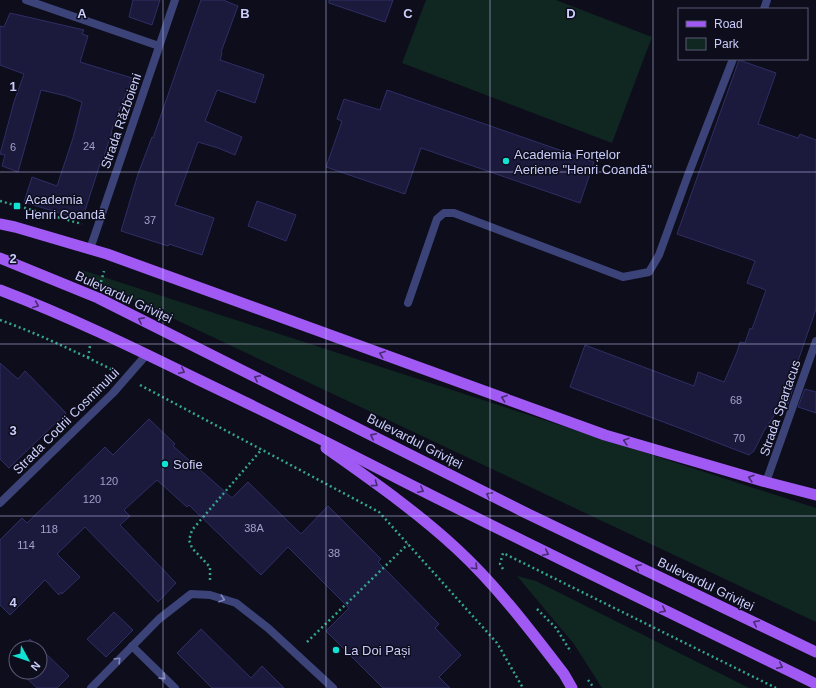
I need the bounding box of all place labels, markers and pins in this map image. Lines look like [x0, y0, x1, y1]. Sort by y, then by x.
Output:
place label: Academia Forțelor Aeriene "Henri Coandă" [514, 147, 652, 177]
marker: Academia Forțelor Aeriene "Henri Coandă" [501, 156, 511, 166]
place label: Academia Henri Coandă [25, 192, 106, 222]
marker: Academia Henri Coandă [12, 201, 22, 211]
place label: Sofie [173, 457, 203, 472]
marker: Sofie [160, 459, 170, 469]
place label: La Doi Pași [344, 643, 411, 658]
marker: La Doi Pași [331, 645, 341, 655]

